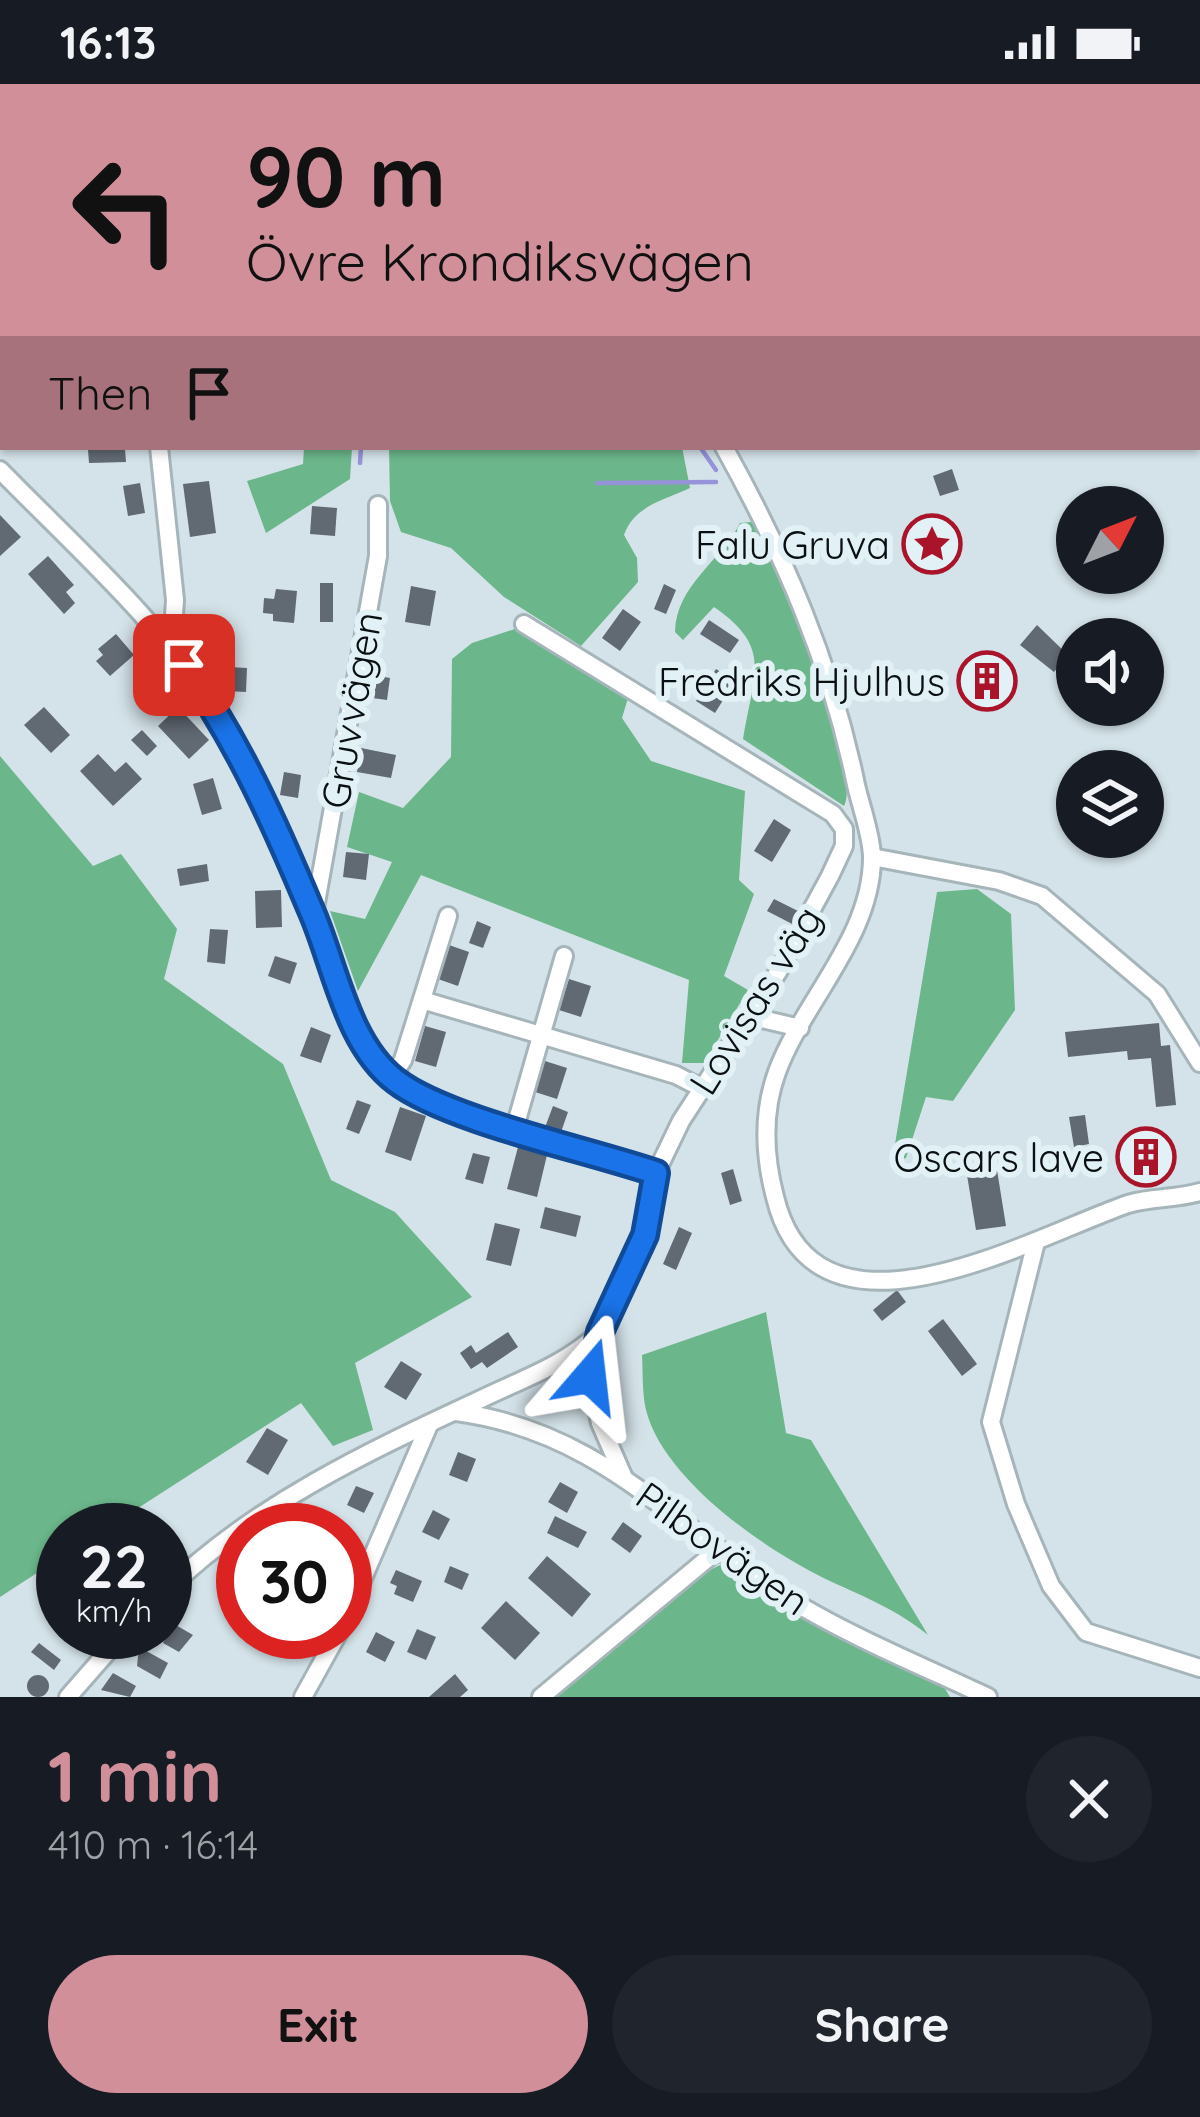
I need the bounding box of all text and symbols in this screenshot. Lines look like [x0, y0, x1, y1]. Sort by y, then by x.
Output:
text: 16:13 [60, 14, 156, 70]
text: 90 m [246, 123, 446, 228]
icon: left [48, 132, 204, 288]
text: Övre Krondiksvägen [246, 227, 754, 295]
icon: arrive [176, 360, 242, 426]
text: Then [48, 365, 152, 421]
north arrow [1056, 486, 1164, 594]
map controls [1056, 486, 1164, 858]
place icon: Falu Gruva [901, 513, 963, 575]
place label: Falu Gruva [695, 520, 890, 569]
street label: Gruvvägen [310, 608, 392, 812]
pin [133, 614, 235, 716]
button: sound [1056, 618, 1164, 726]
icon: arrive [151, 632, 217, 698]
building icon: Fredriks Hjulhus [956, 650, 1018, 712]
place label: Fredriks Hjulhus [658, 657, 945, 706]
button: layers [1056, 750, 1164, 858]
street label: Lovisas väg [678, 897, 832, 1103]
building icon: Oscars lave [1115, 1126, 1177, 1188]
place label: Oscars lave [893, 1133, 1104, 1182]
position arrow [527, 1313, 653, 1439]
street label: Pilbovägen [627, 1471, 819, 1625]
speed limit sign: 30 [216, 1503, 372, 1659]
text: 22 [80, 1528, 148, 1603]
text: km/h [76, 1592, 152, 1630]
text: 1 min [48, 1730, 222, 1820]
button: close [1026, 1736, 1152, 1862]
text: 410 m · 16:14 [48, 1820, 258, 1869]
button: Exit [48, 1955, 588, 2093]
button: Share [612, 1955, 1152, 2093]

